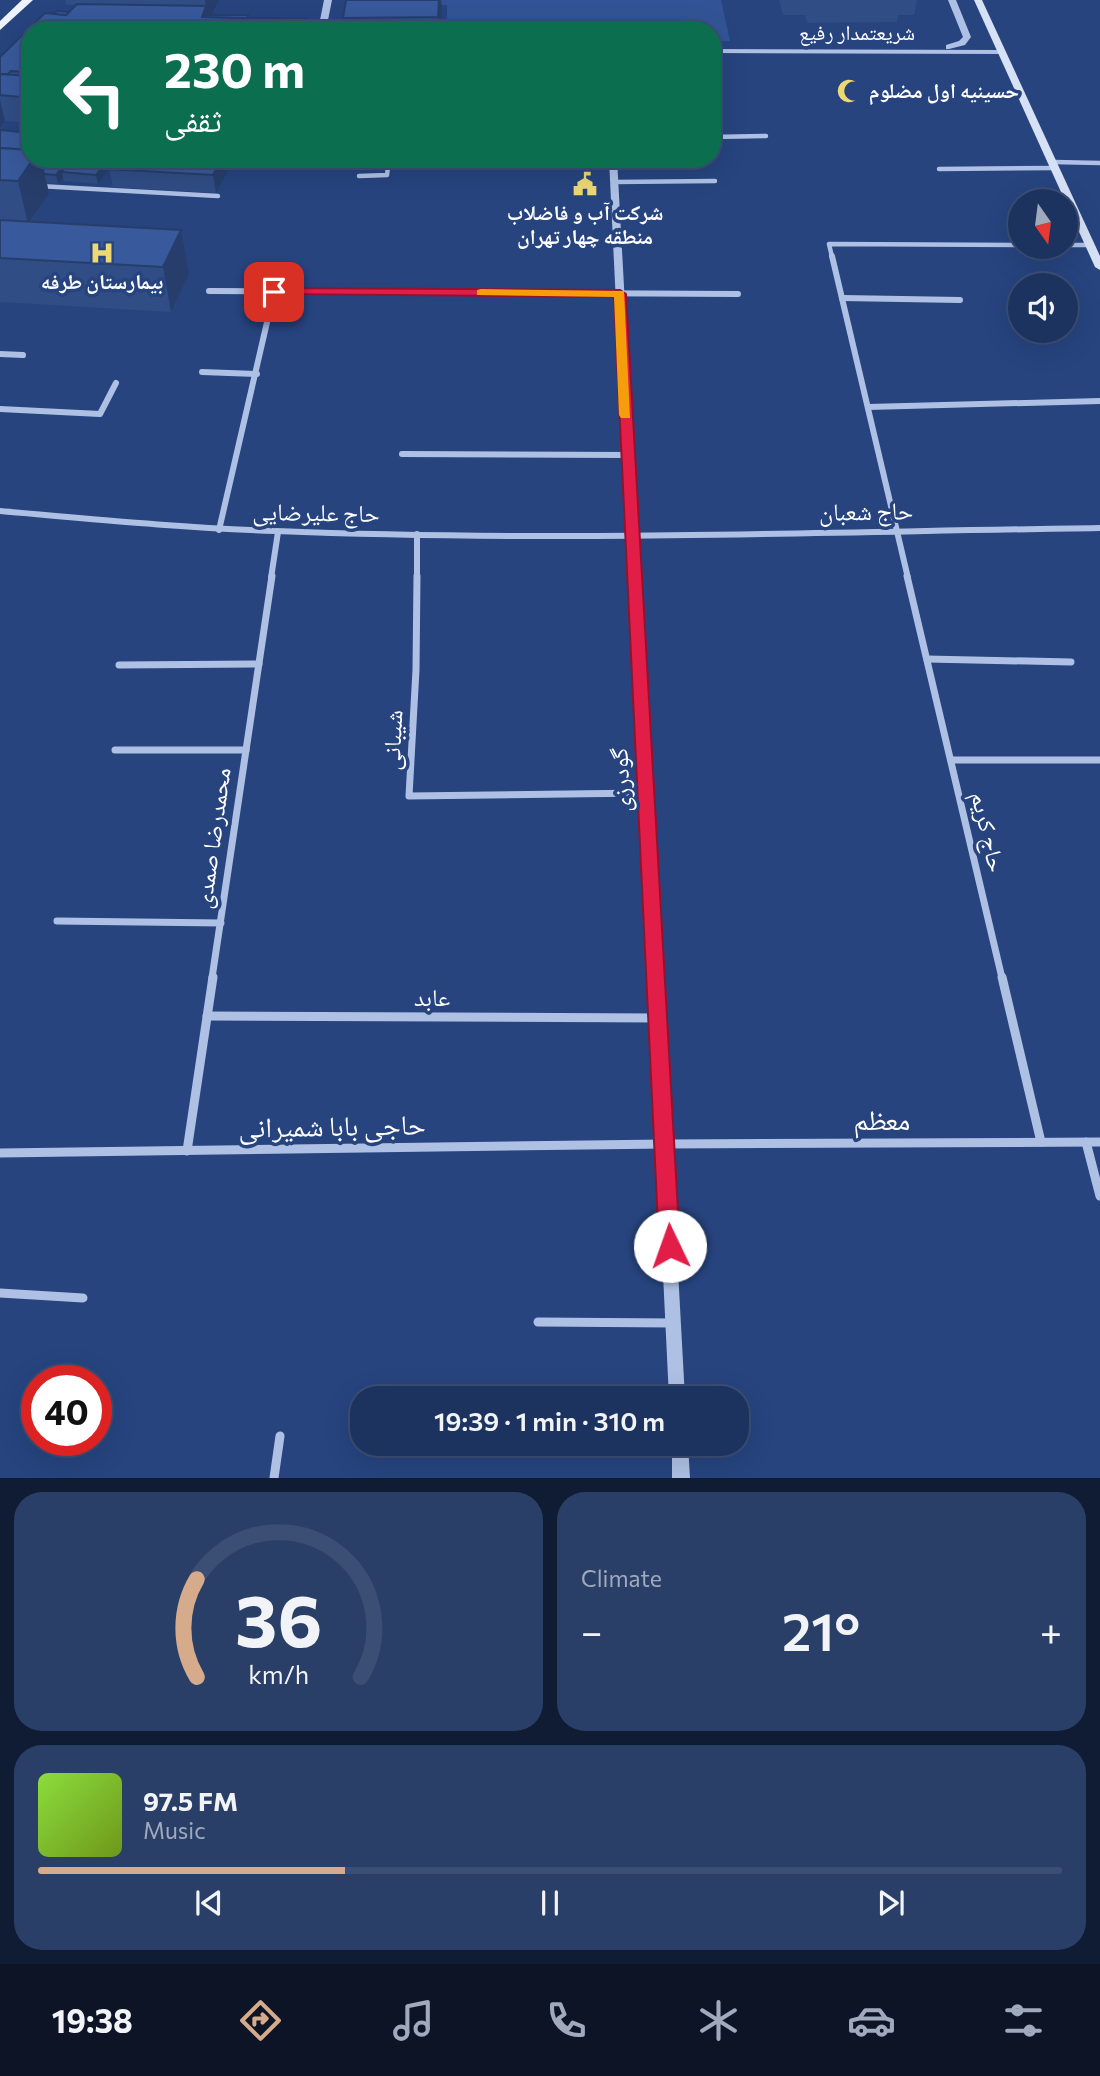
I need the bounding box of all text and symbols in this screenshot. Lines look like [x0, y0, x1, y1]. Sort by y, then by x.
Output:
street label: شریعتمدار رفیع [799, 19, 915, 46]
text: 230 m [164, 38, 305, 98]
icon: left [49, 49, 140, 140]
mosque icon: حسینیه اول مضلوم [835, 77, 863, 105]
place label: حسینیه اول مضلوم [869, 77, 1019, 105]
text: ثقفی [164, 99, 222, 139]
public building icon: شرکت آب و فاضلاب منطقه چهار تهران [571, 170, 599, 198]
north arrow [1008, 189, 1078, 259]
map controls [1008, 189, 1078, 343]
place label: شرکت آب و فاضلاب منطقه چهار تهران [507, 199, 663, 249]
hospital icon: بیمارستان طرفه [88, 239, 116, 267]
pin [244, 262, 304, 322]
place label: بیمارستان طرفه [41, 268, 163, 294]
icon: arrive [255, 273, 293, 311]
button: sound [1008, 273, 1078, 343]
street label: حاج شعبان [819, 495, 913, 528]
street label: حاج علیرضایی [252, 496, 380, 529]
street label: شیبانی [375, 709, 409, 771]
street label: گودرزی [603, 747, 637, 813]
street label: محمدرضا صمدی [187, 765, 237, 910]
street label: حاج کریم [963, 789, 1013, 875]
street label: عابد [414, 982, 450, 1012]
street label: معظم [854, 1102, 910, 1139]
street label: حاجی بابا شمیرانی [238, 1106, 426, 1146]
position arrow [633, 1209, 707, 1283]
speed limit sign: 40 [21, 1365, 112, 1456]
text: 19:39 · 1 min · 310 m [434, 1405, 665, 1436]
text: Climate [581, 1564, 662, 1592]
text: 36 [235, 1574, 322, 1663]
text: 21° [782, 1598, 860, 1662]
text: − [581, 1607, 603, 1654]
text: + [1040, 1607, 1062, 1654]
text: km/h [248, 1659, 309, 1689]
text: 97.5 FM [143, 1785, 238, 1816]
text: Music [143, 1816, 206, 1844]
icon: previous [190, 1884, 228, 1922]
icon: pause [531, 1884, 569, 1922]
icon: next [872, 1884, 910, 1922]
icon: directions [236, 1996, 285, 2045]
icon: music [389, 1996, 438, 2045]
icon: phone [542, 1996, 591, 2045]
icon: climate [694, 1996, 743, 2045]
icon: car [847, 1996, 896, 2045]
icon: filters [999, 1996, 1048, 2045]
text: 19:38 [52, 2000, 133, 2040]

